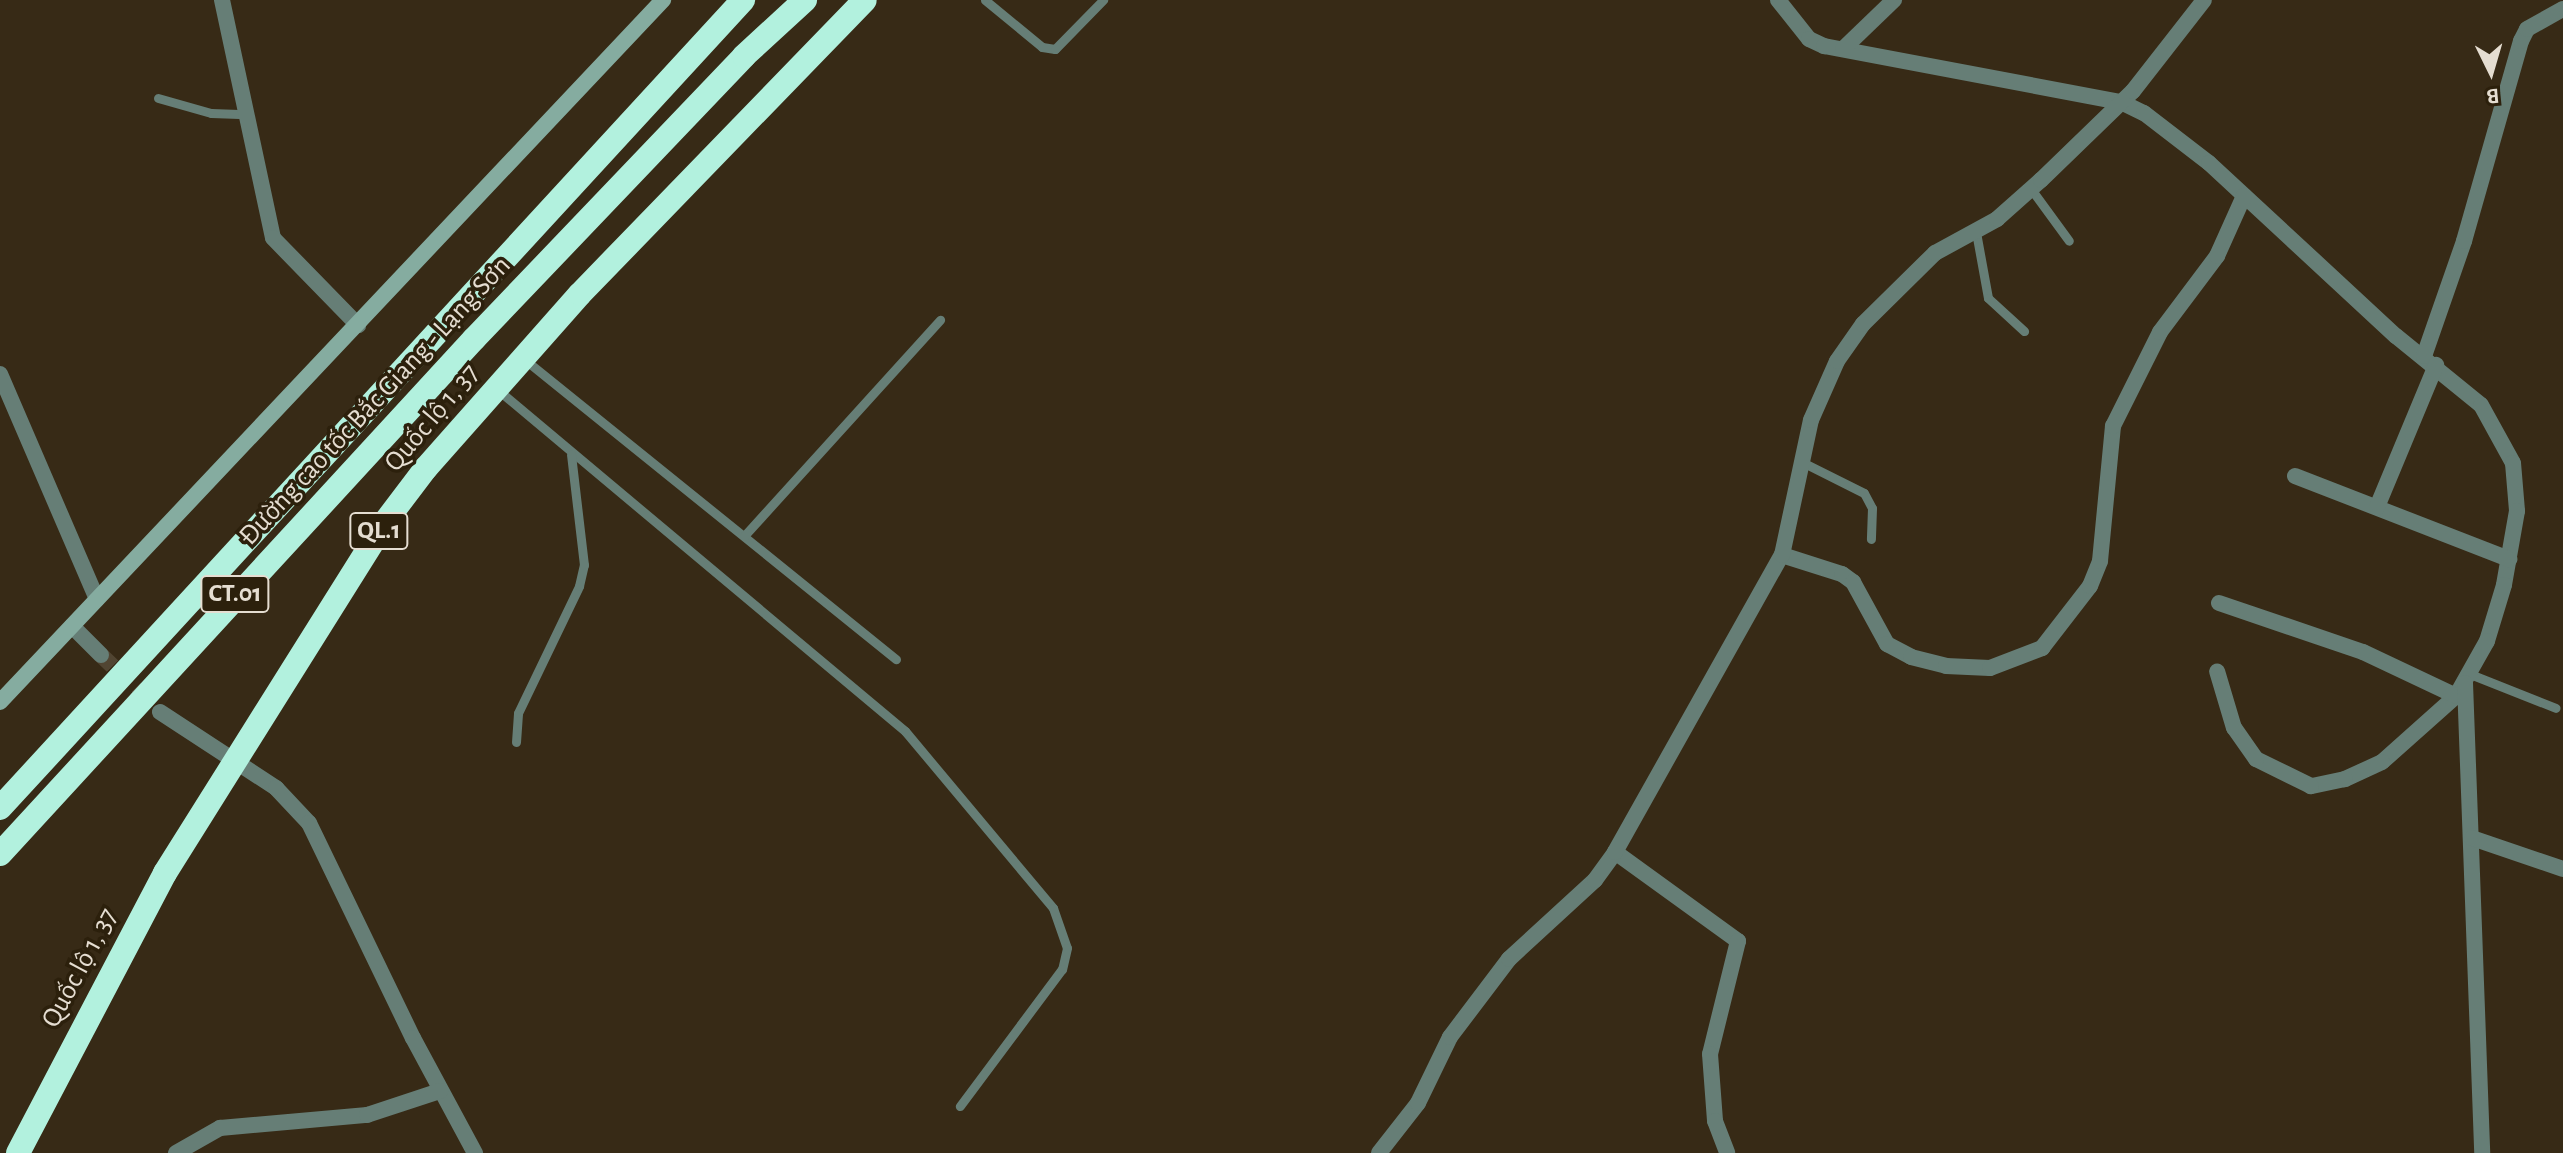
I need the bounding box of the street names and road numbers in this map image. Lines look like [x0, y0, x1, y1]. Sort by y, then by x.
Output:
street label: Đường cao tốc Bắc Giang - Lạng Sơn [232, 249, 518, 553]
street label: Quốc lộ 1, 37 [377, 357, 487, 479]
road number: QL.1 [349, 509, 409, 553]
road number: CT.01 [199, 572, 271, 616]
street label: Quốc lộ 1, 37 [35, 903, 125, 1033]

